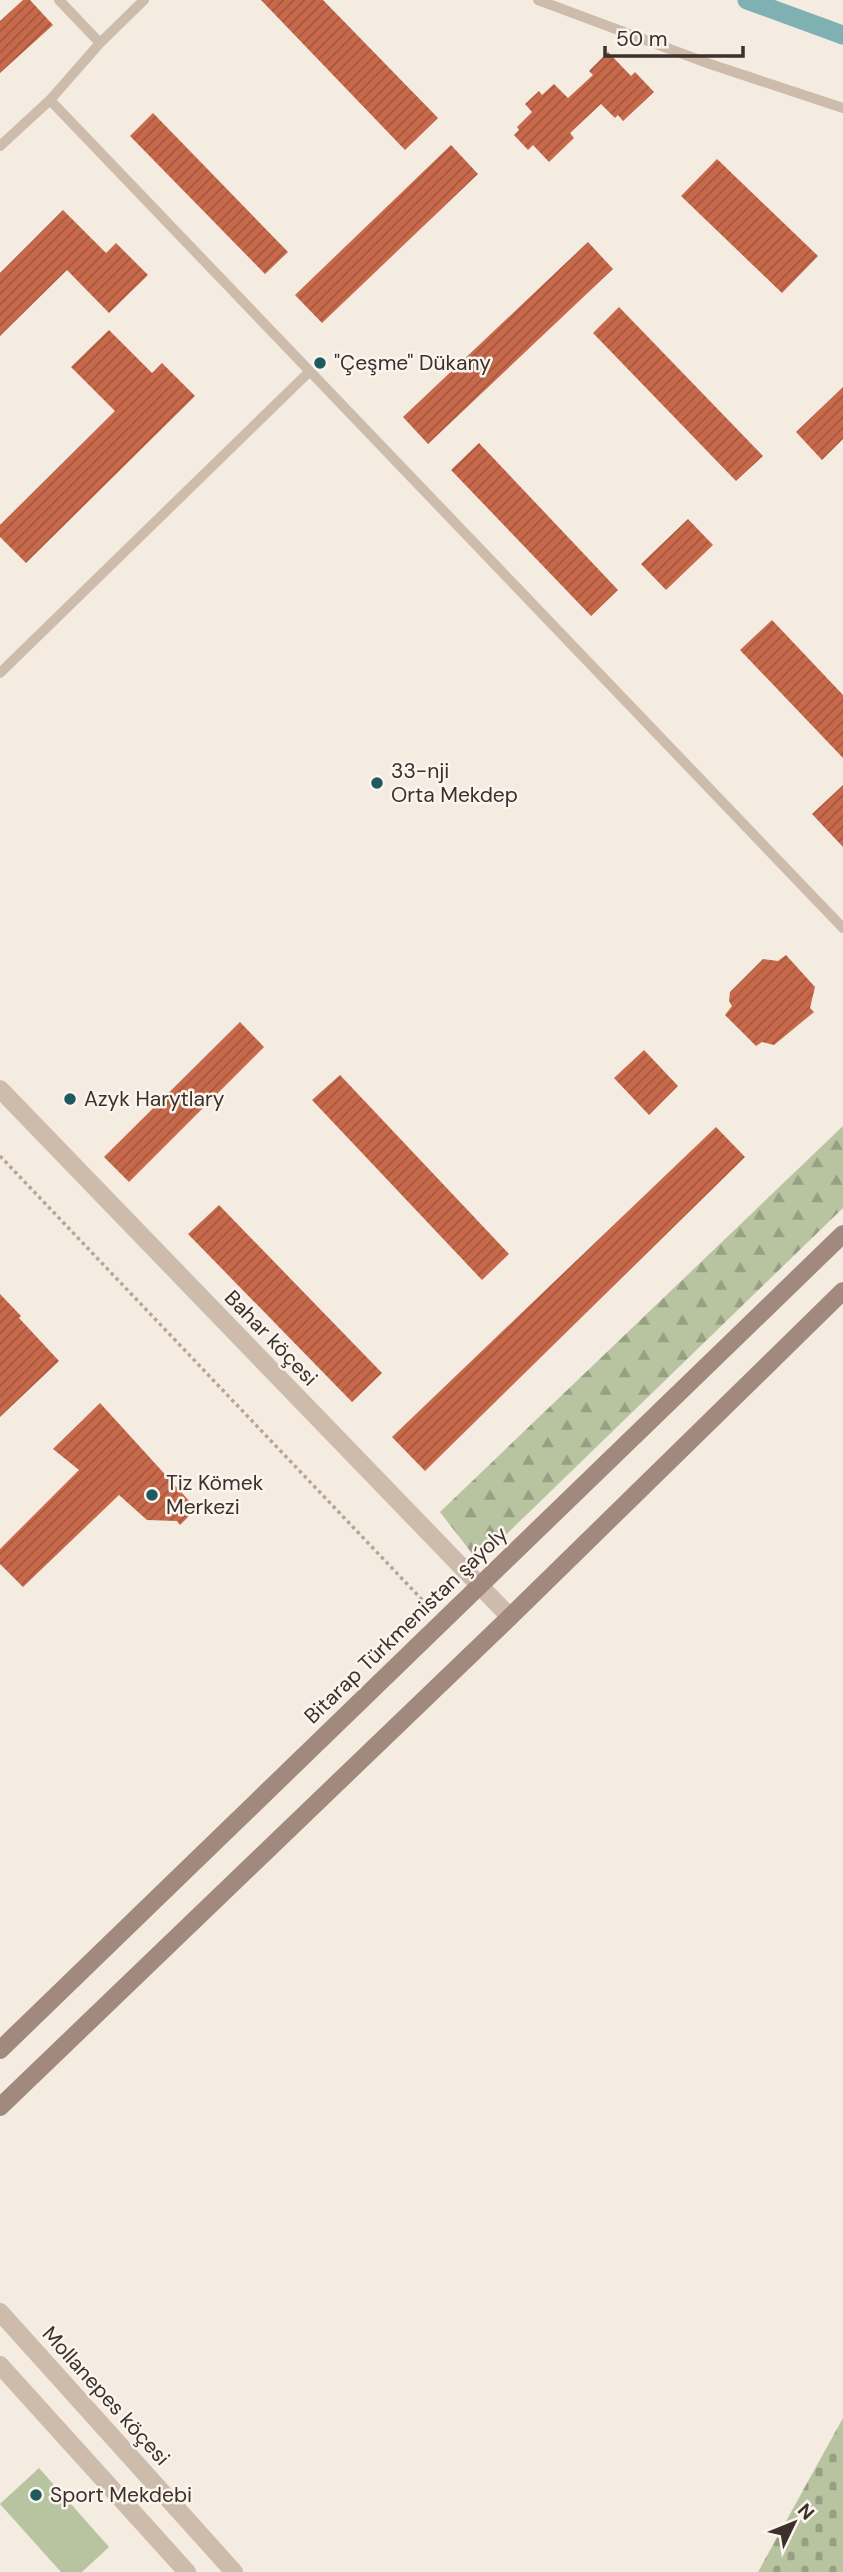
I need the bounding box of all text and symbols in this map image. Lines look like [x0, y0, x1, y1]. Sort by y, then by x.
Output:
scale bar [605, 14, 743, 58]
text: 50 m [616, 25, 667, 53]
place label: "Çeşme" Dükany [334, 349, 491, 377]
marker: "Çeşme" Dükany [312, 355, 328, 371]
place label: 33-nji Orta Mekdep [391, 757, 518, 809]
marker: 33-nji Orta Mekdep [369, 775, 385, 791]
place label: Azyk Harytlary [84, 1085, 225, 1113]
marker: Azyk Harytlary [62, 1091, 78, 1107]
street label: Bahar köçesi [218, 1284, 324, 1392]
place label: Tiz Kömek Merkezi [166, 1469, 264, 1521]
marker: Tiz Kömek Merkezi [144, 1487, 160, 1503]
street label: Bitarap Türkmenistan şaýoly [298, 1520, 514, 1730]
street label: Mollanepes köçesi [36, 2321, 176, 2471]
place label: Sport Mekdebi [50, 2481, 192, 2509]
marker: Sport Mekdebi [28, 2487, 44, 2503]
north arrow [759, 2488, 829, 2558]
text: N [792, 2498, 820, 2525]

